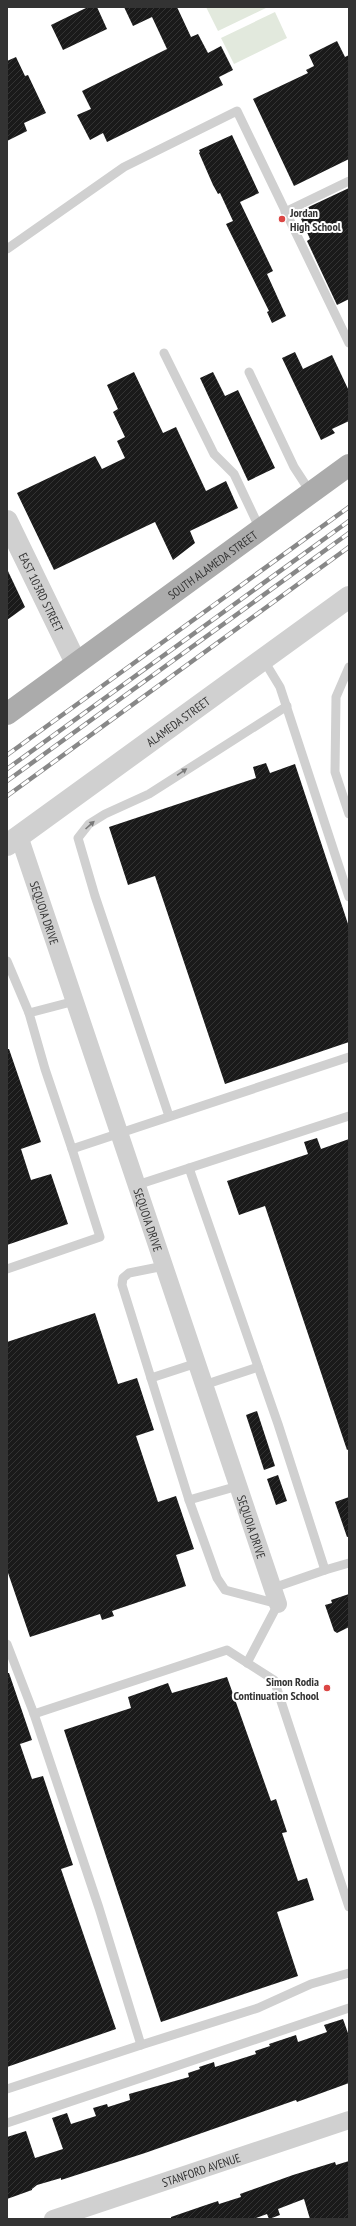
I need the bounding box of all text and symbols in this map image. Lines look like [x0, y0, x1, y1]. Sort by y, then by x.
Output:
place label: Jordan High School [289, 205, 341, 234]
marker: Jordan High School [277, 214, 287, 224]
street label: SOUTH ALAMEDA STREET [165, 527, 261, 602]
street label: EAST 103RD STREET [16, 550, 67, 635]
street label: ALAMEDA STREET [143, 693, 213, 749]
one-way arrow [176, 769, 188, 776]
one-way arrow [85, 820, 95, 830]
street label: SEQUOIA DRIVE [27, 879, 63, 946]
street label: SEQUOIA DRIVE [131, 1186, 166, 1253]
street label: SEQUOIA DRIVE [234, 1493, 270, 1560]
place label: Simon Rodia Continuation School [233, 1674, 319, 1703]
marker: Simon Rodia Continuation School [322, 1683, 332, 1693]
street label: STANFORD AVENUE [160, 2149, 242, 2190]

